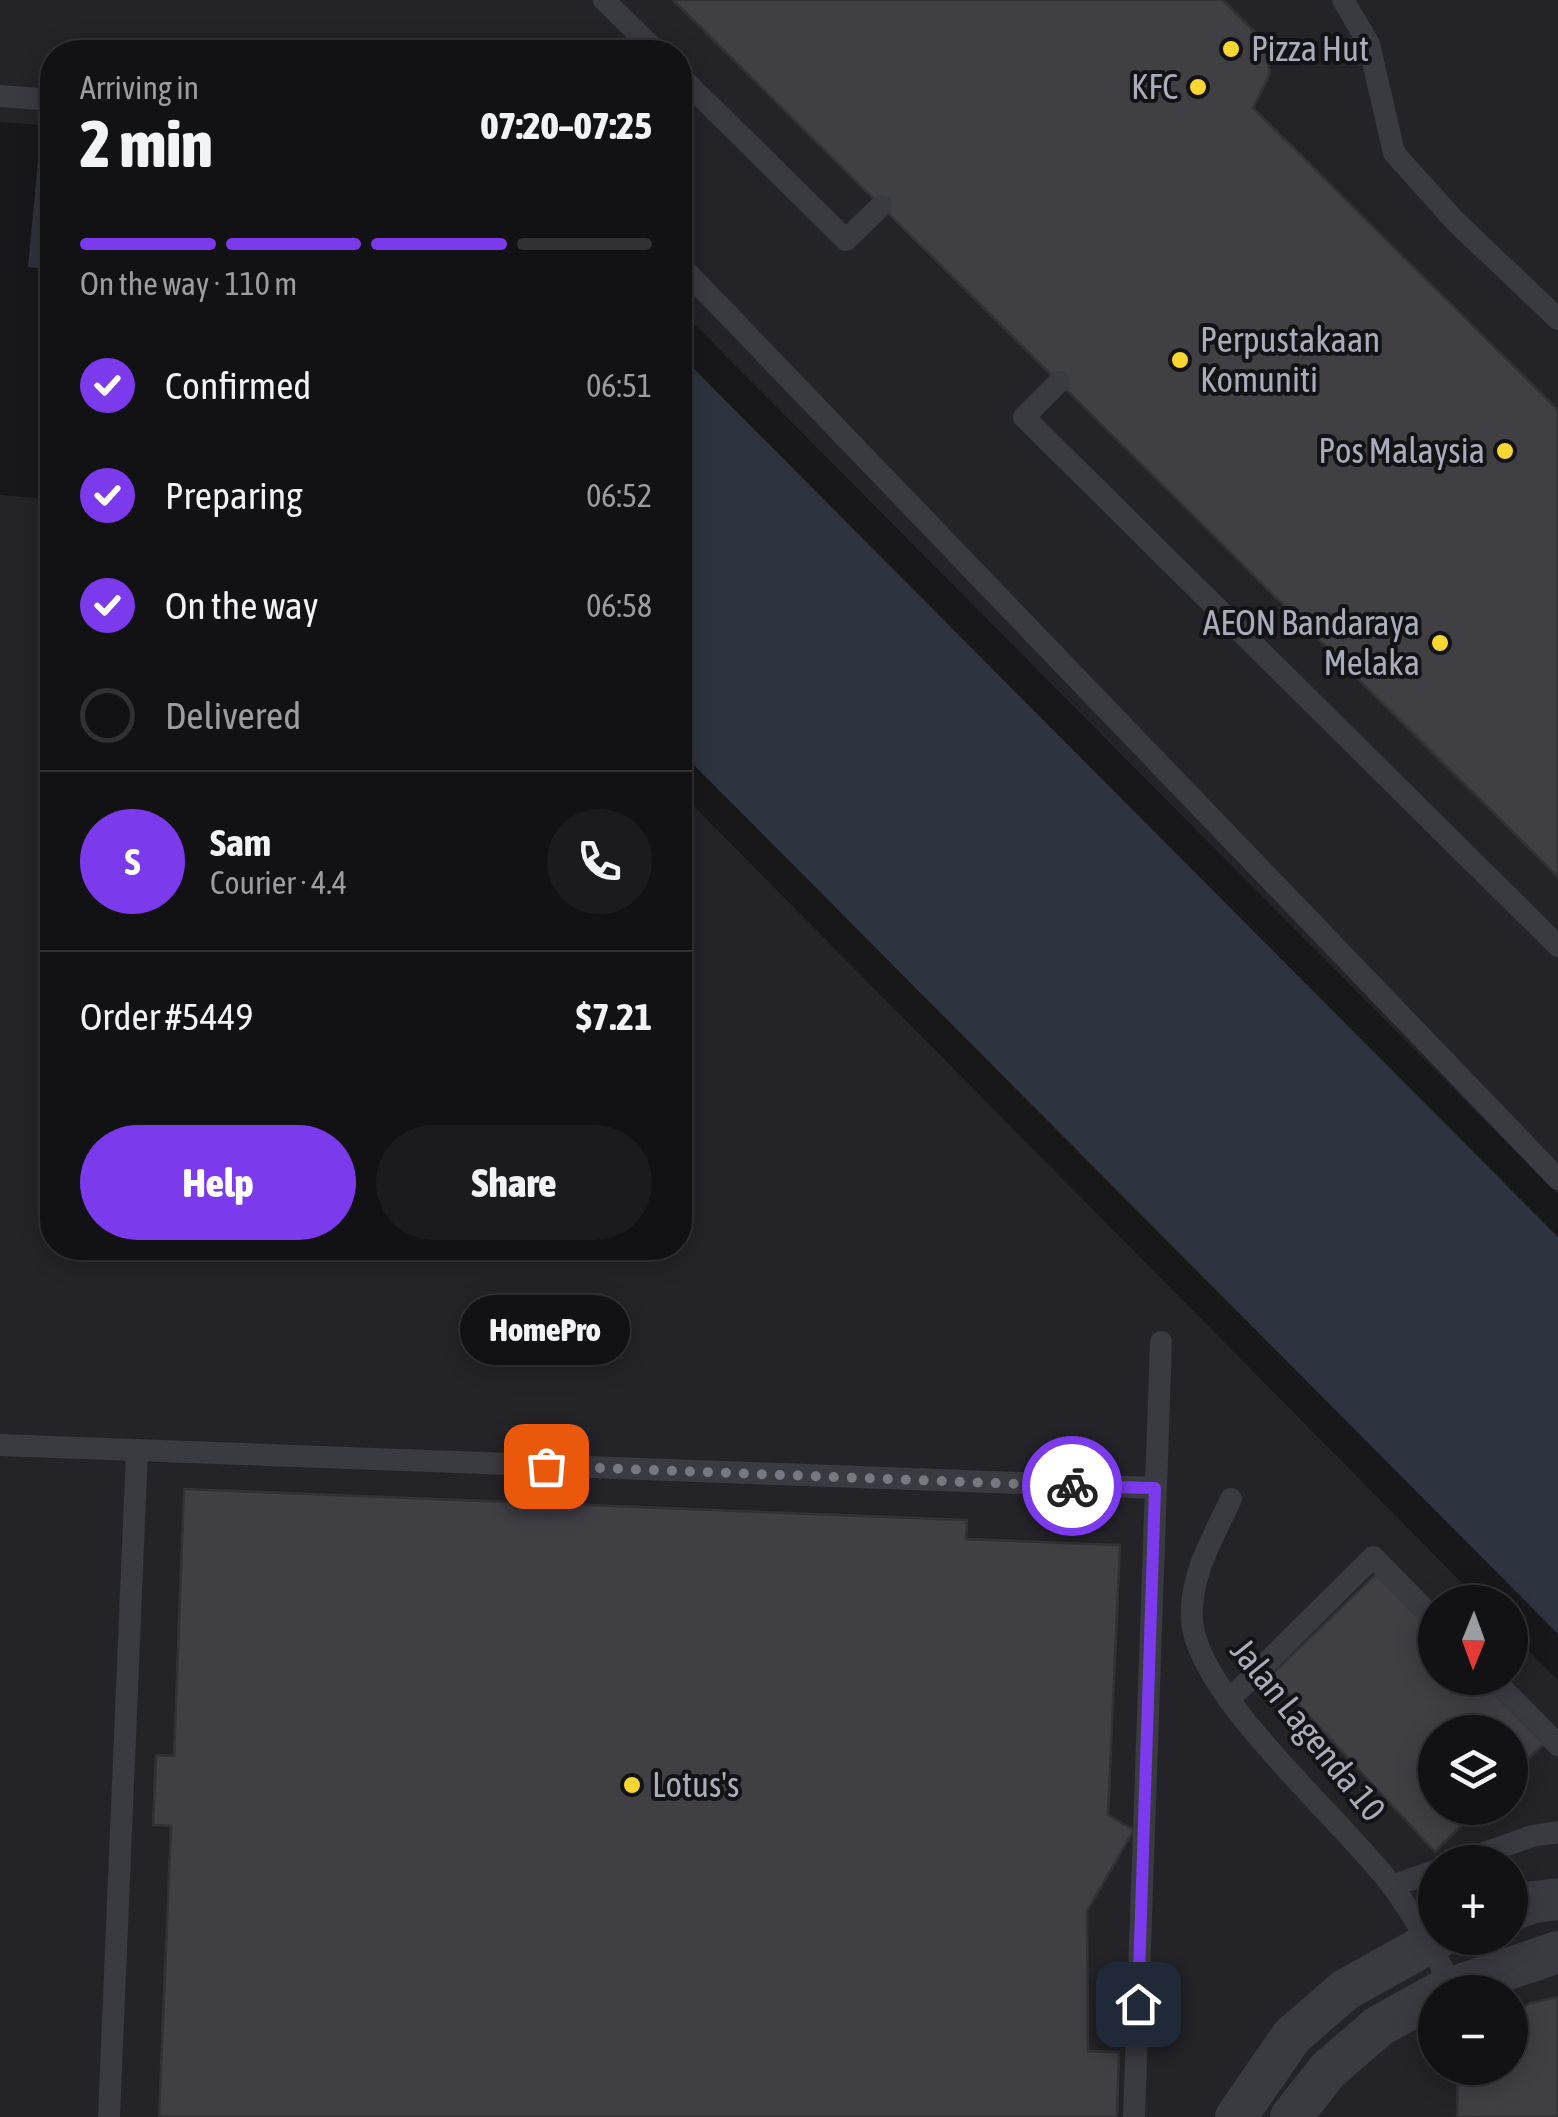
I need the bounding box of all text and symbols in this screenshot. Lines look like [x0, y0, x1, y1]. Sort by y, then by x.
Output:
place label: Pizza Hut [1251, 28, 1369, 68]
marker: Pizza Hut [1220, 38, 1242, 60]
place label: KFC [1131, 66, 1178, 106]
text: Arriving in [80, 69, 199, 106]
marker: KFC [1187, 76, 1209, 98]
text: 07:20–07:25 [480, 104, 652, 147]
text: 2 min [80, 106, 213, 181]
text: On the way · 110 m [80, 265, 297, 302]
place label: Perpustakaan Komuniti [1200, 319, 1380, 399]
marker: Perpustakaan Komuniti [1169, 349, 1191, 371]
icon: check [80, 358, 135, 413]
text: Confirmed [165, 364, 311, 407]
text: 06:51 [586, 367, 652, 404]
place label: Pos Malaysia [1318, 430, 1485, 470]
marker: Pos Malaysia [1494, 440, 1516, 462]
icon: check [80, 468, 135, 523]
text: Preparing [165, 474, 303, 517]
text: 06:52 [586, 477, 652, 514]
icon: check [80, 578, 135, 633]
text: On the way [165, 584, 318, 627]
text: 06:58 [586, 587, 652, 624]
place label: AEON Bandaraya Melaka [1203, 602, 1420, 682]
marker: AEON Bandaraya Melaka [1429, 632, 1451, 654]
text: Delivered [165, 694, 301, 737]
button: phone [547, 809, 652, 914]
text: Sam [210, 821, 271, 864]
text: S [125, 840, 140, 883]
text: Courier · 4.4 [210, 864, 347, 901]
text: Order #5449 [80, 995, 253, 1038]
text: $7.21 [576, 995, 652, 1038]
button: Help [80, 1125, 356, 1240]
button: Share [376, 1125, 652, 1240]
callout: HomePro [461, 1296, 631, 1366]
text: HomePro [489, 1311, 601, 1348]
pin [504, 1424, 589, 1509]
courier [1022, 1436, 1122, 1536]
icon: bag [519, 1439, 574, 1494]
icon: bike [1045, 1459, 1100, 1514]
north arrow [1418, 1585, 1528, 1695]
map controls [1418, 1585, 1528, 2085]
street label: Jalan Lagenda 10 [1223, 1630, 1394, 1828]
button: layers [1418, 1715, 1528, 1825]
place label: Lotus's [652, 1764, 739, 1804]
marker: Lotus's [621, 1774, 643, 1796]
button: + [1418, 1845, 1528, 1955]
pin [1096, 1962, 1181, 2047]
button: − [1418, 1975, 1528, 2085]
icon: home [1111, 1977, 1166, 2032]

